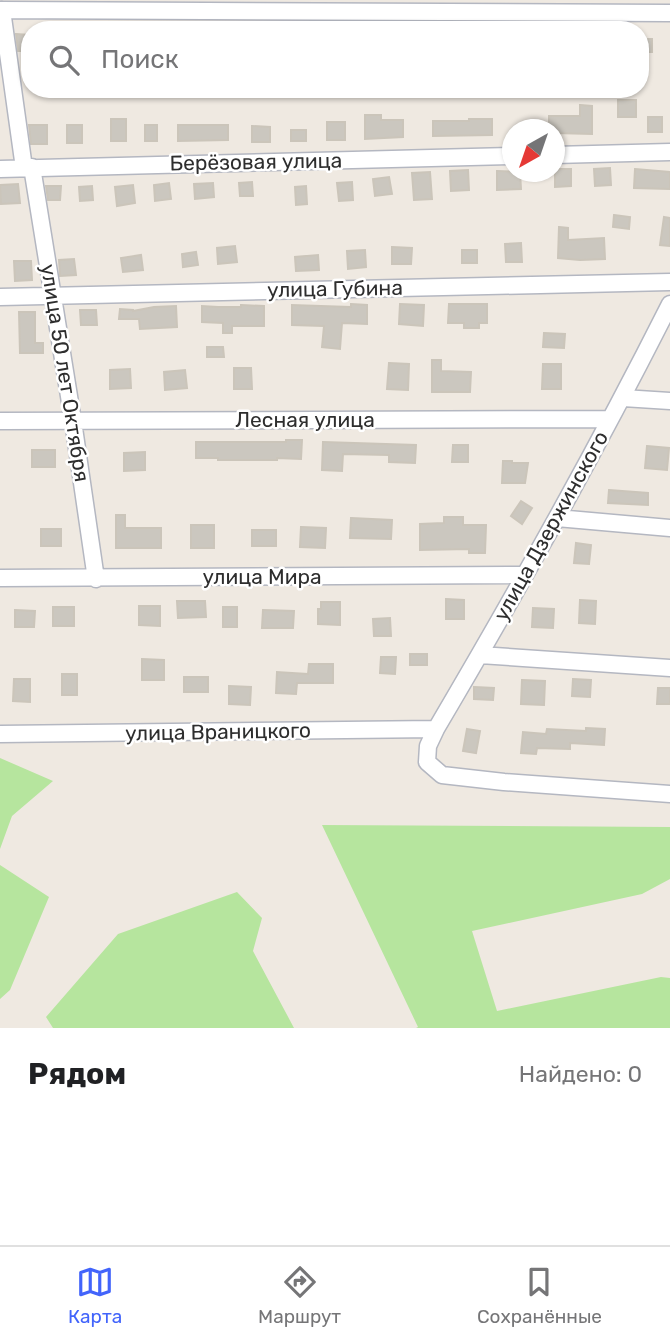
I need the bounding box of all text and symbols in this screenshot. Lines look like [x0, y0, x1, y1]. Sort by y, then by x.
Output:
search box [21, 21, 649, 98]
icon: search [45, 41, 83, 79]
text: Поиск [101, 44, 179, 75]
north arrow [502, 119, 565, 182]
street label: Берёзовая улица [169, 147, 343, 176]
street label: улица 50 лет Октября [36, 262, 95, 484]
street label: улица Губина [267, 275, 403, 302]
street label: Лесная улица [235, 407, 375, 432]
street label: улица Дзержинского [488, 427, 613, 625]
street label: улица Мира [202, 564, 322, 589]
street label: улица Враницкого [125, 717, 311, 746]
text: Рядом [28, 1056, 126, 1092]
text: Найдено: 0 [519, 1060, 642, 1088]
tab: Карта [68, 1263, 122, 1328]
tab: Маршрут [258, 1263, 341, 1328]
tab: Сохранённые [477, 1263, 602, 1328]

